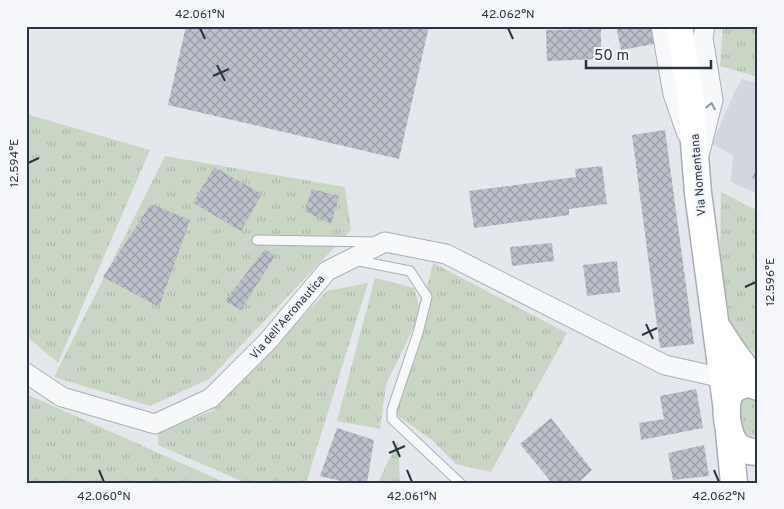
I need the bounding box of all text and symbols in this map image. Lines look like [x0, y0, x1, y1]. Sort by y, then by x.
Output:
text: 42.061°N [175, 7, 225, 23]
text: 42.062°N [481, 7, 535, 23]
scale bar [586, 38, 712, 70]
text: 50 m [594, 47, 629, 66]
one-way arrow [706, 102, 716, 111]
street label: Via Nomentana [687, 133, 711, 217]
text: 12.594°E [7, 139, 23, 187]
text: 12.596°E [763, 258, 779, 306]
street label: Via dell'Aeronautica [247, 272, 329, 363]
text: 42.060°N [77, 489, 131, 505]
text: 42.061°N [387, 489, 437, 505]
text: 42.062°N [692, 489, 746, 505]

